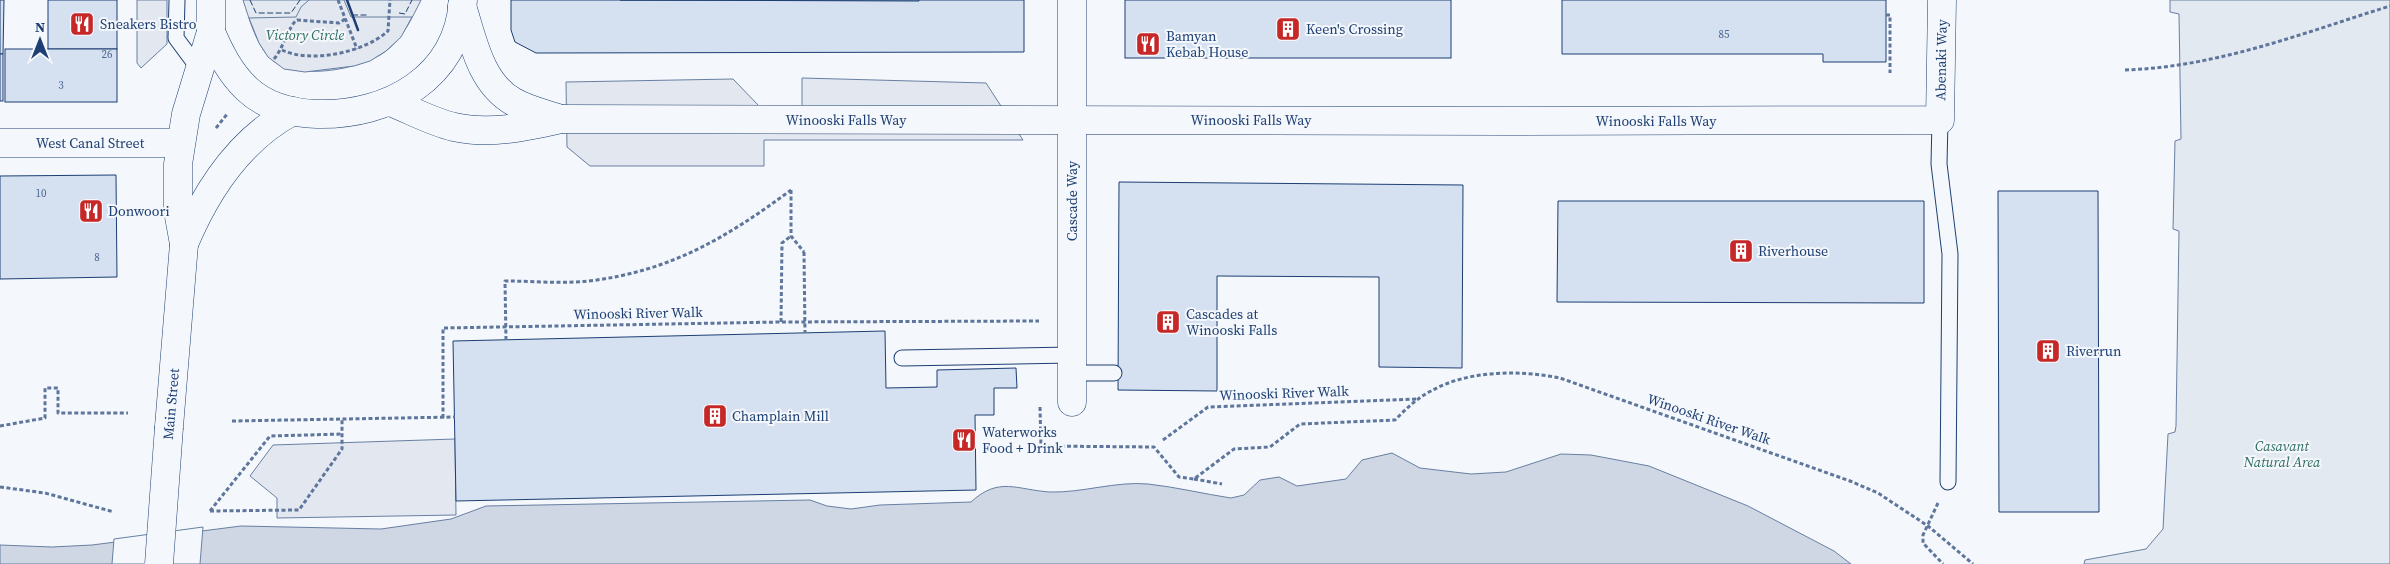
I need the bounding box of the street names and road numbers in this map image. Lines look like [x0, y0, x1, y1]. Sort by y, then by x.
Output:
street label: Abenaki Way [1930, 18, 1952, 101]
street label: Winooski Falls Way [786, 110, 907, 130]
street label: Winooski Falls Way [1191, 110, 1312, 130]
street label: Winooski Falls Way [1596, 111, 1717, 131]
street label: West Canal Street [36, 133, 145, 153]
street label: Cascade Way [1062, 160, 1082, 241]
street label: Winooski River Walk [573, 302, 703, 324]
street label: Main Street [158, 367, 184, 441]
street label: Winooski River Walk [1219, 381, 1349, 405]
street label: Winooski River Walk [1645, 388, 1774, 450]

